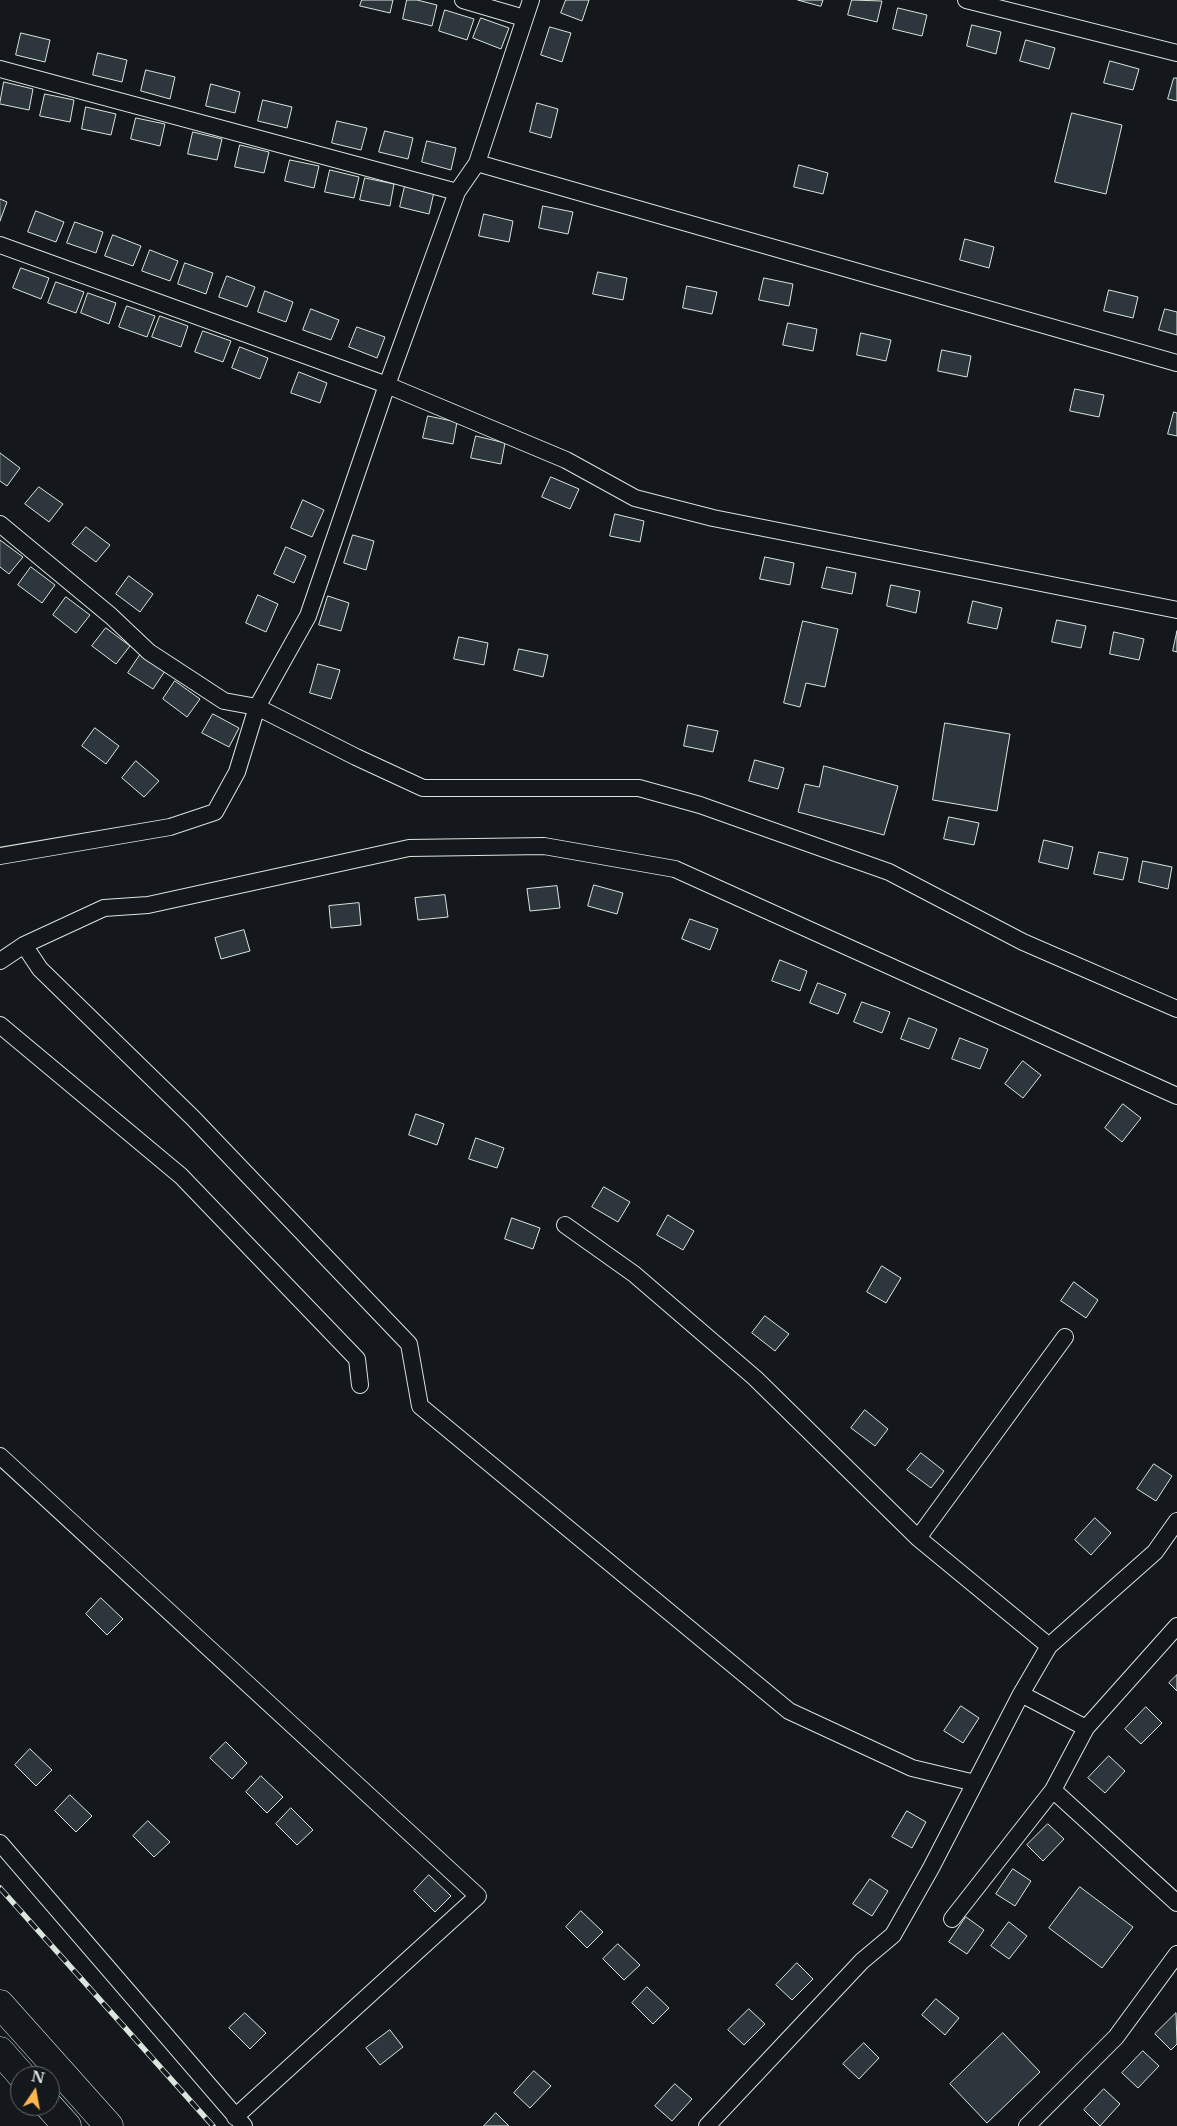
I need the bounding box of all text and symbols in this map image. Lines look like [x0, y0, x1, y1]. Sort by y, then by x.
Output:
north arrow [10, 2066, 60, 2116]
text: N [30, 2067, 46, 2087]

